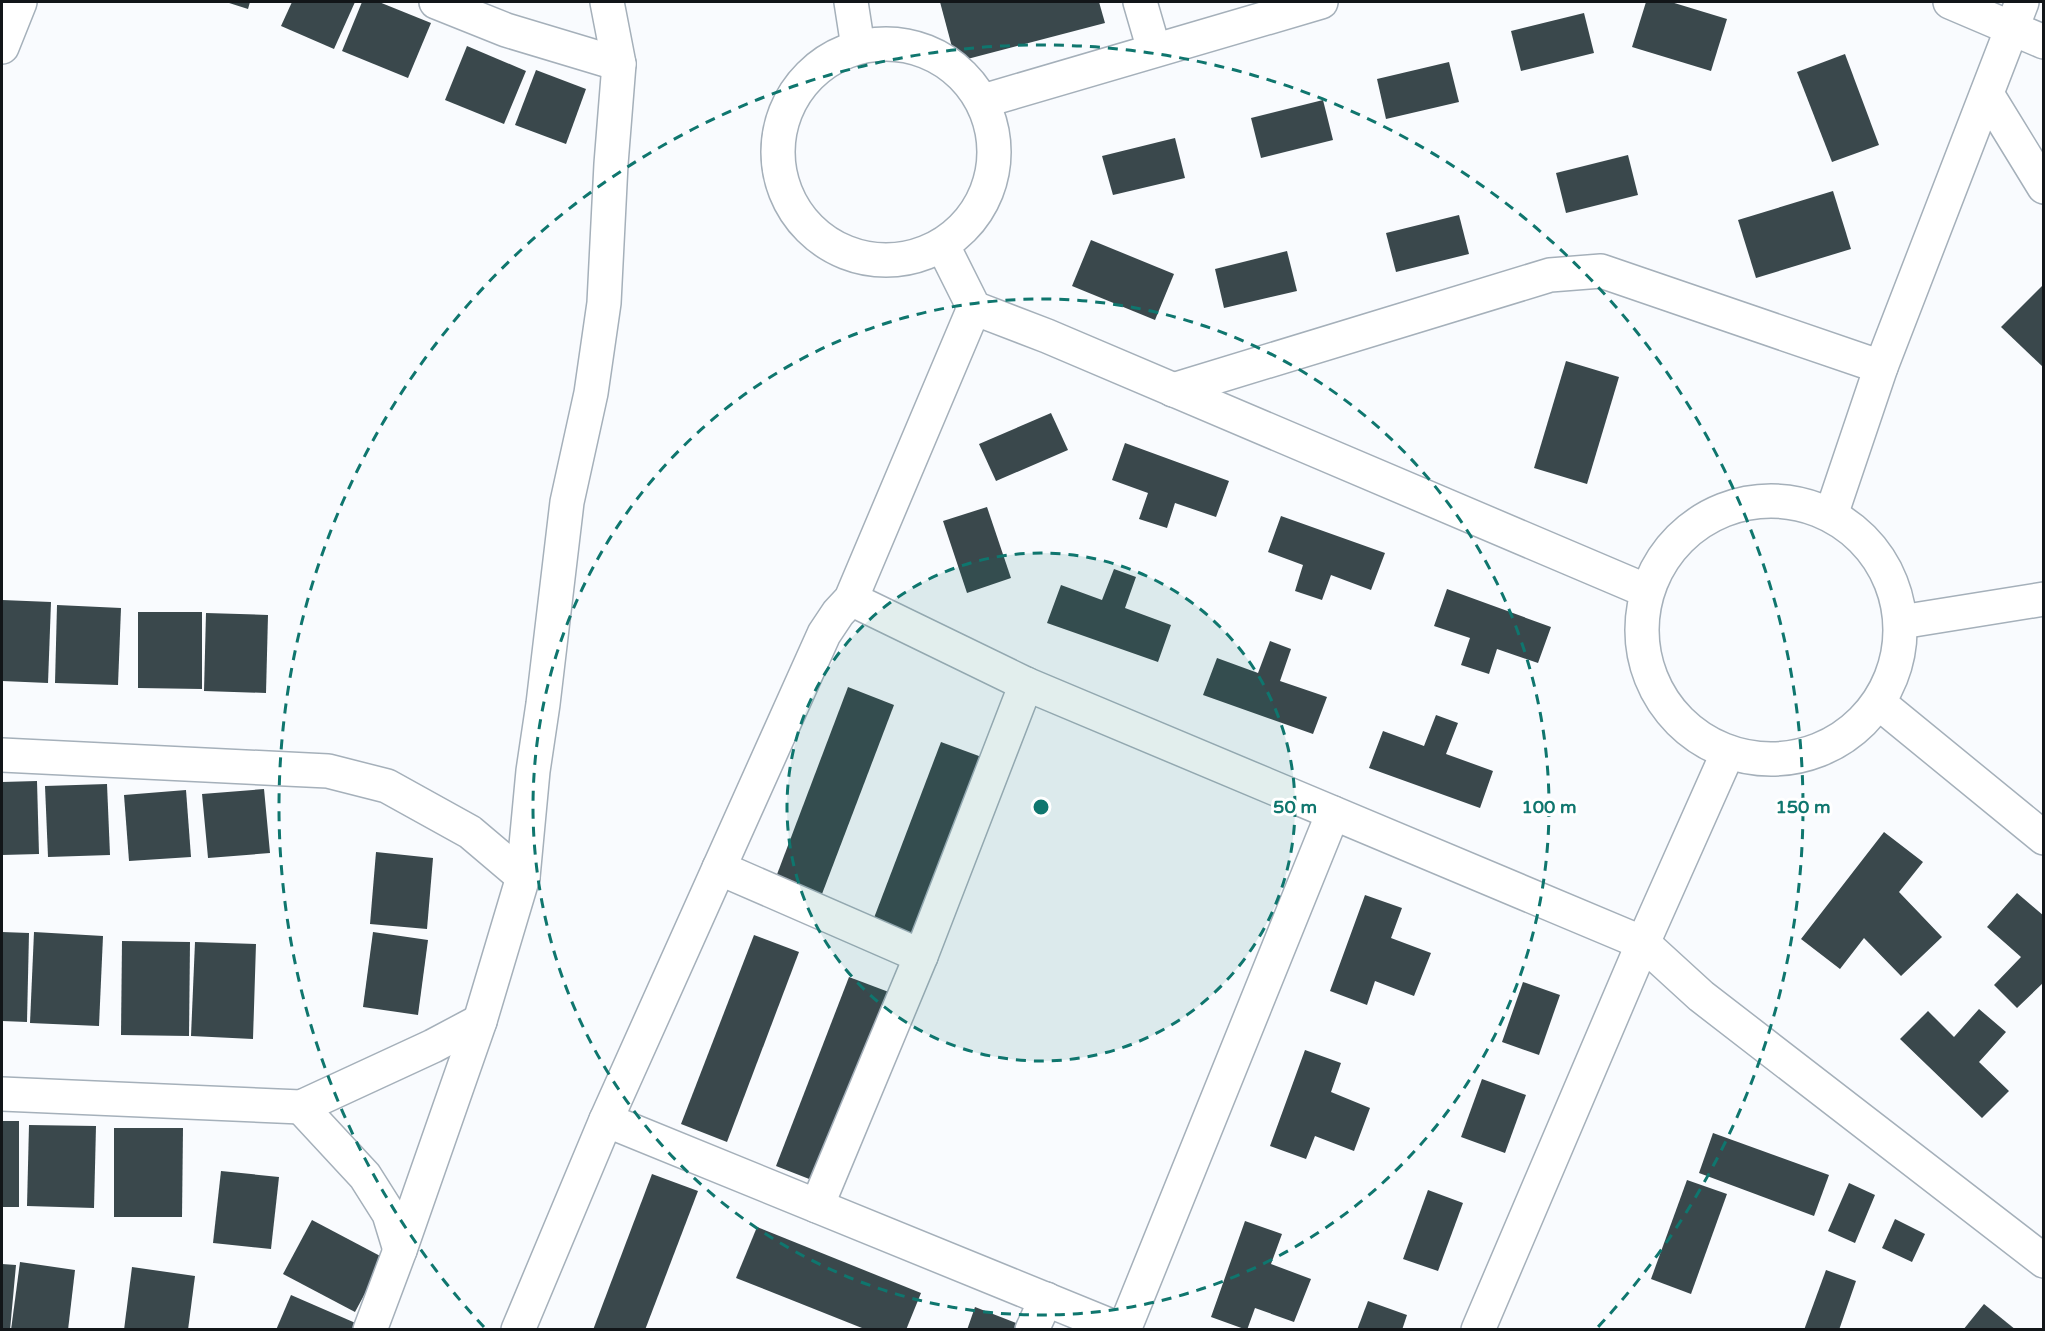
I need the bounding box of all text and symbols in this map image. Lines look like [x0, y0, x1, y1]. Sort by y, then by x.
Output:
text: 50 m [1273, 796, 1317, 818]
text: 100 m [1521, 796, 1577, 818]
text: 150 m [1775, 796, 1831, 818]
centre of rings [1031, 797, 1051, 817]

